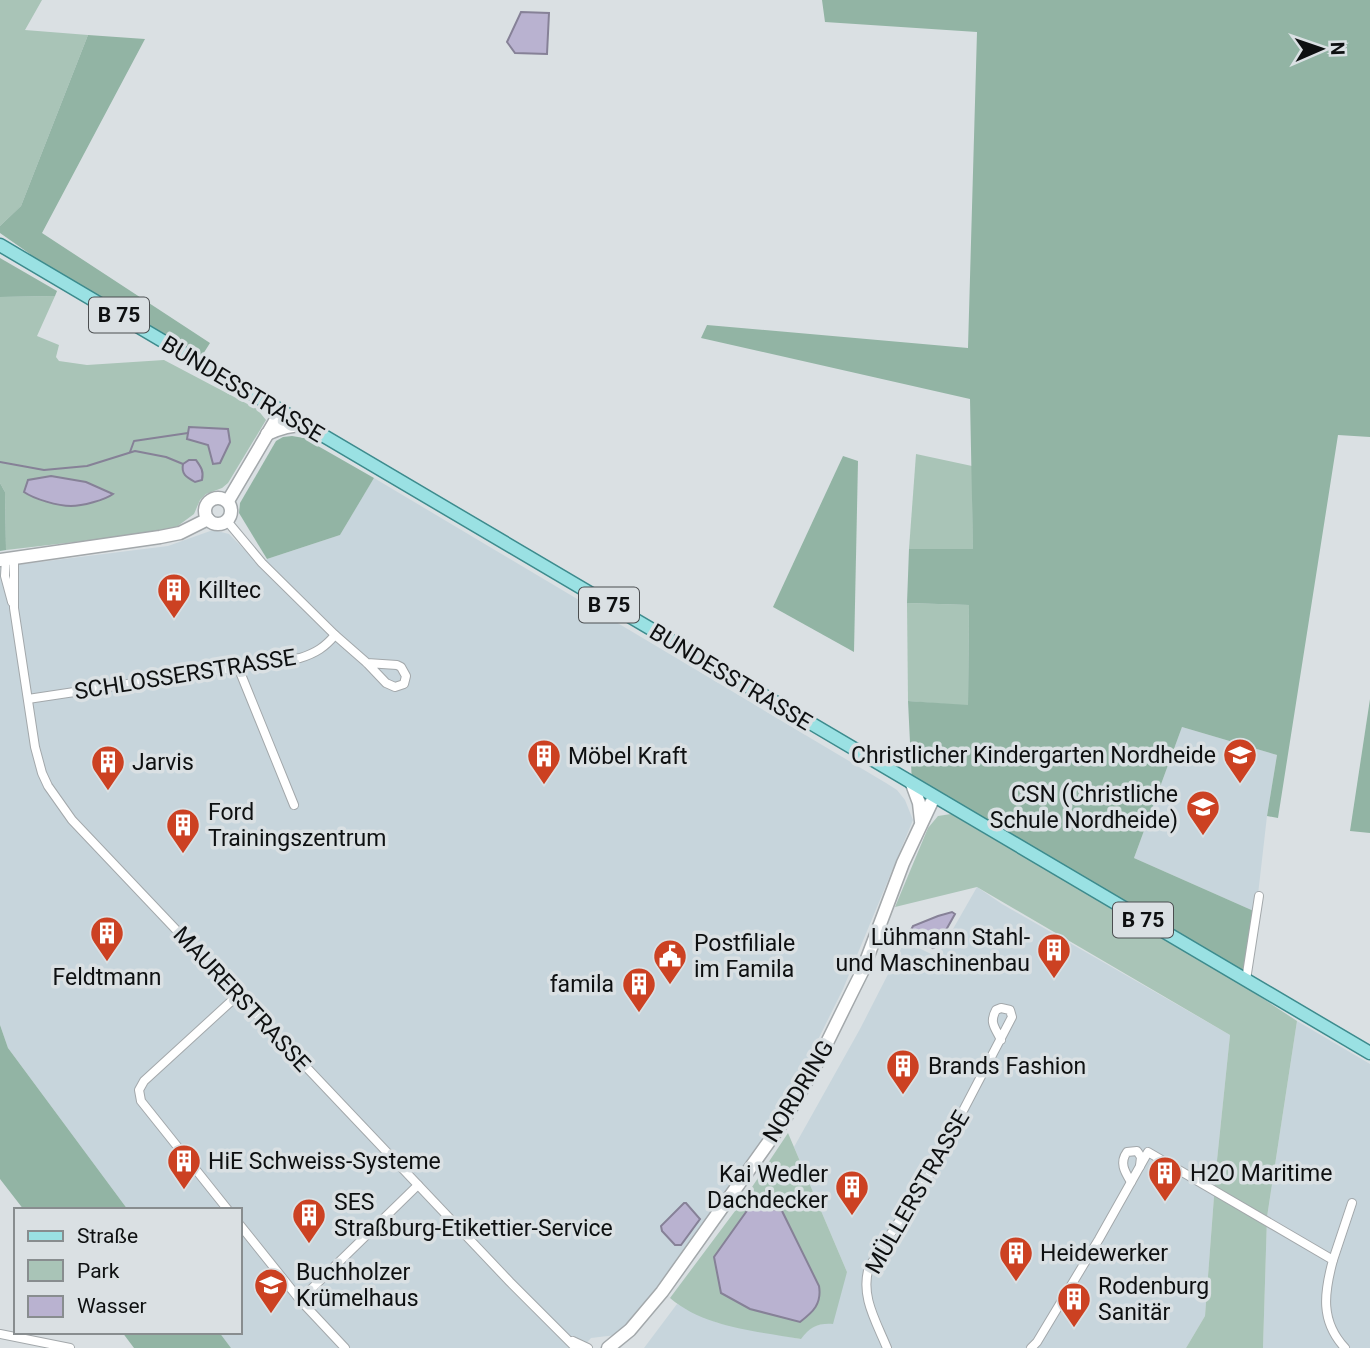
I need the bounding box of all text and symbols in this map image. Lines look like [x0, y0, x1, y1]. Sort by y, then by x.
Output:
north arrow [1286, 14, 1356, 84]
text: N [1326, 41, 1349, 56]
road number: B 75 [89, 298, 149, 332]
street label: BUNDESSTRASSE [157, 330, 329, 448]
building icon: Killtec [155, 571, 193, 620]
place label: Killtec [198, 577, 261, 604]
road number: B 75 [579, 588, 639, 622]
street label: BUNDESSTRASSE [645, 618, 817, 736]
street label: SCHLOSSERSTRASSE [72, 644, 298, 705]
school or university icon: Christlicher Kindergarten Nordheide [1221, 736, 1259, 785]
building icon: Möbel Kraft [525, 737, 563, 786]
place label: Christlicher Kindergarten Nordheide [851, 742, 1216, 769]
building icon: Jarvis [89, 743, 127, 792]
place label: Möbel Kraft [568, 743, 687, 770]
place label: Jarvis [132, 749, 194, 776]
place label: CSN (Christliche Schule Nordheide) [990, 781, 1178, 834]
school or university icon: CSN (Christliche Schule Nordheide) [1184, 788, 1222, 837]
place label: Ford Trainingszentrum [208, 799, 386, 852]
building icon: Ford Trainingszentrum [164, 806, 202, 855]
road number: B 75 [1113, 902, 1173, 937]
building icon: Feldtmann [88, 914, 126, 963]
street label: MAURERSTRASSE [168, 921, 316, 1077]
place label: Lühmann Stahl- und Maschinenbau [835, 924, 1030, 977]
place label: Postfiliale im Famila [694, 930, 795, 983]
building icon: Lühmann Stahl- und Maschinenbau [1035, 931, 1073, 980]
public building icon: Postfiliale im Famila [651, 937, 689, 986]
place label: Feldtmann [53, 964, 161, 991]
building icon: famila [620, 965, 658, 1014]
place label: famila [550, 971, 614, 998]
street label: NORDRING [757, 1035, 839, 1147]
building icon: Brands Fashion [884, 1047, 922, 1096]
place label: Brands Fashion [928, 1053, 1086, 1080]
street label: MÜLLERSTRASSE [859, 1105, 975, 1279]
building icon: HiE Schweiss-Systeme [165, 1142, 203, 1191]
place label: HiE Schweiss-Systeme [208, 1148, 441, 1175]
building icon: H2O Maritime [1146, 1154, 1184, 1203]
place label: H2O Maritime [1190, 1160, 1332, 1187]
place label: Kai Wedler Dachdecker [707, 1161, 828, 1214]
building icon: Kai Wedler Dachdecker [833, 1168, 871, 1217]
place label: SES Straßburg-Etikettier-Service [334, 1189, 613, 1242]
building icon: SES Straßburg-Etikettier-Service [290, 1196, 328, 1245]
legend [14, 1208, 242, 1334]
text: Straße [77, 1224, 138, 1248]
building icon: Heidewerker [997, 1234, 1035, 1283]
place label: Heidewerker [1040, 1240, 1168, 1267]
text: Park [77, 1259, 120, 1283]
place label: Buchholzer Krümelhaus [296, 1259, 419, 1312]
school or university icon: Buchholzer Krümelhaus [252, 1266, 290, 1315]
place label: Rodenburg Sanitär [1098, 1273, 1209, 1326]
building icon: Rodenburg Sanitär [1055, 1280, 1093, 1329]
text: Wasser [77, 1294, 147, 1318]

